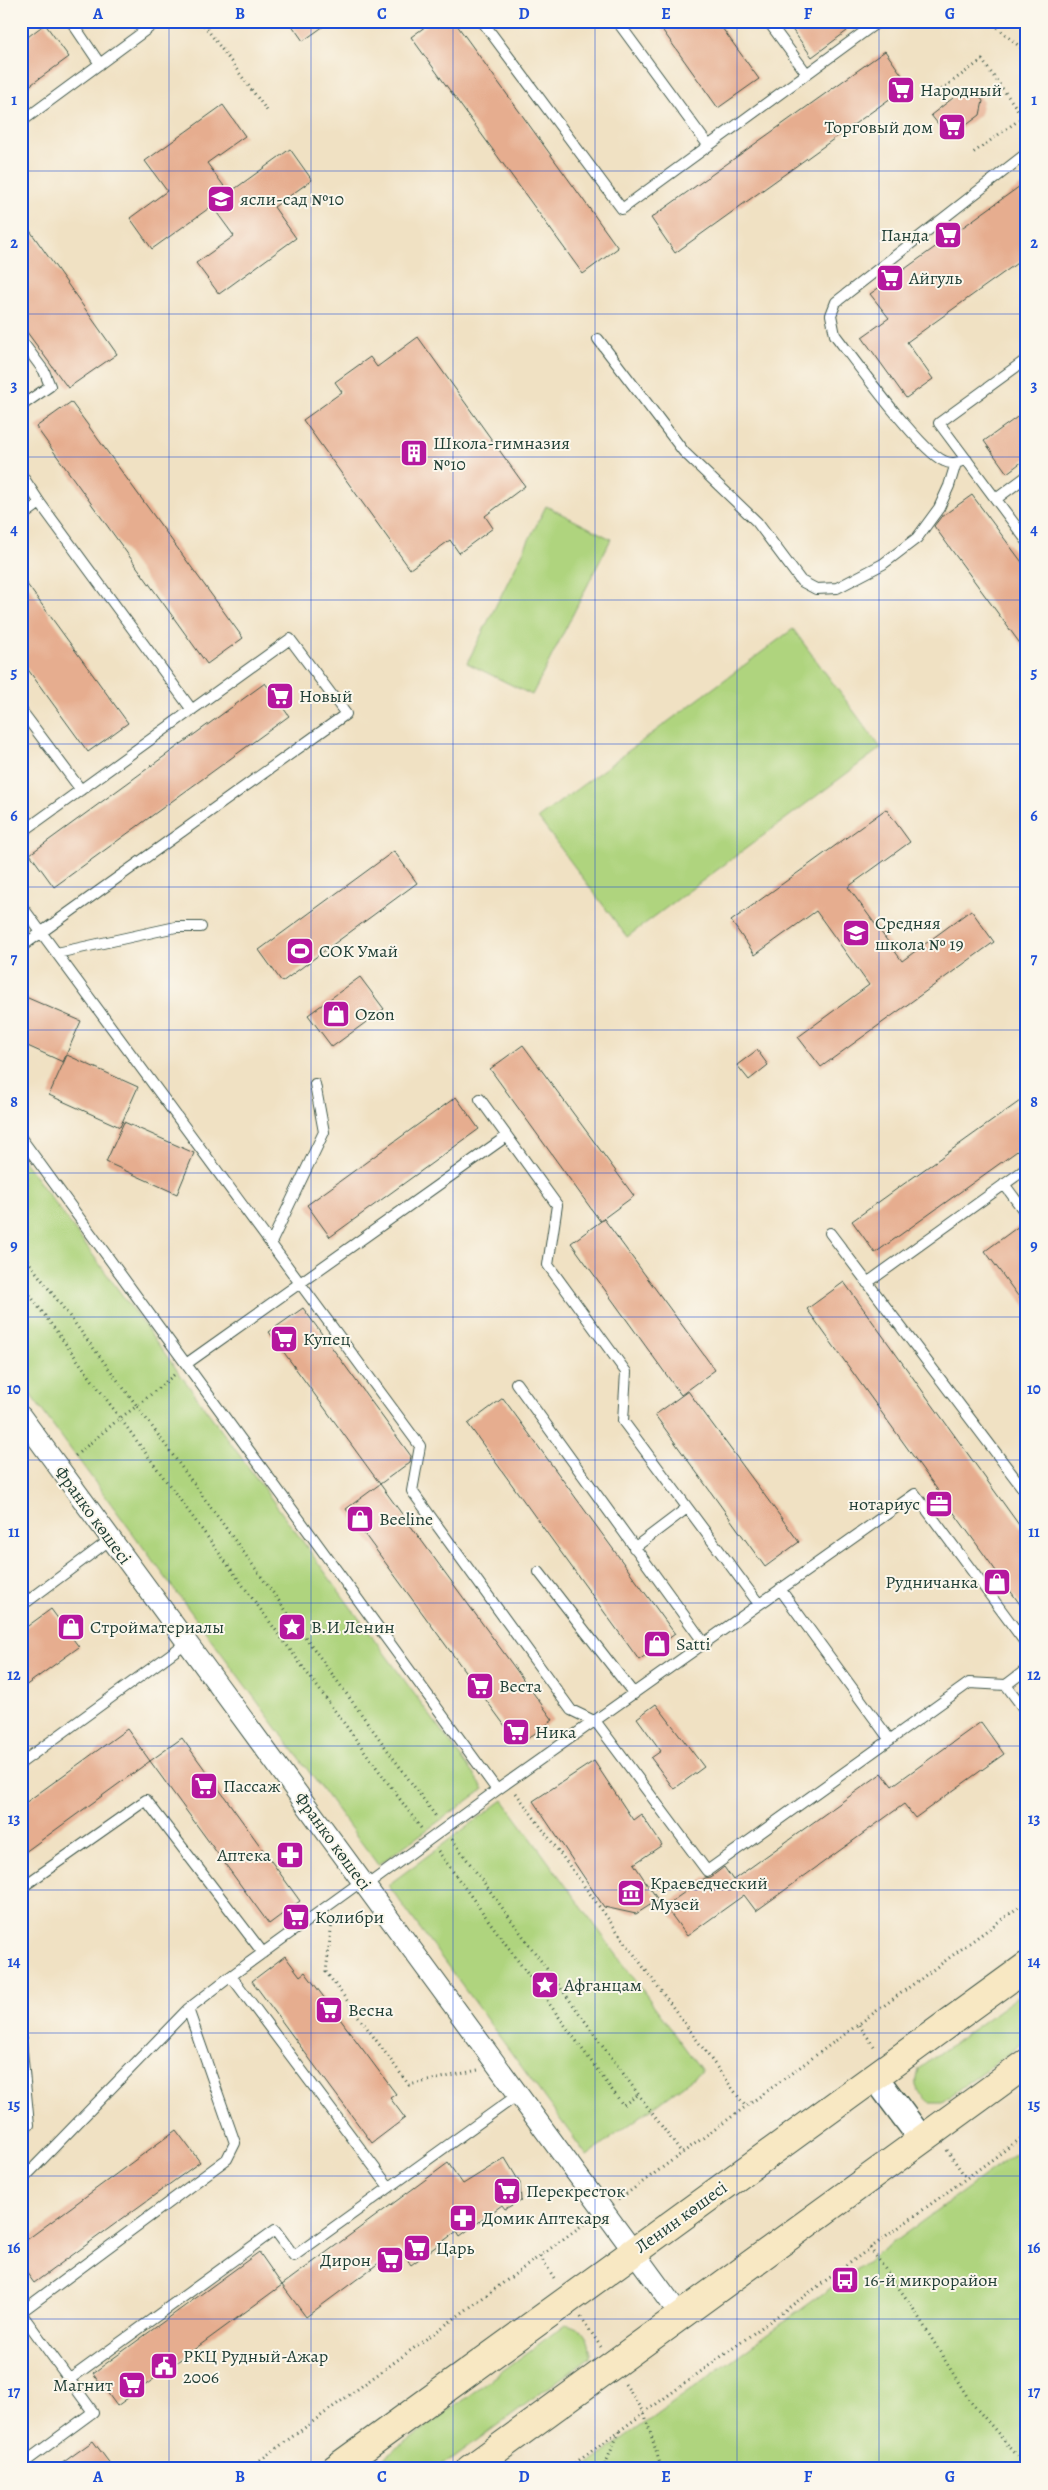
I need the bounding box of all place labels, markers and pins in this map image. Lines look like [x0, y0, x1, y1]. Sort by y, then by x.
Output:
supermarket icon: Народный [886, 75, 916, 105]
place label: Народный [920, 78, 1002, 102]
supermarket icon: Торговый дом [937, 112, 967, 142]
place label: Торговый дом [824, 115, 933, 139]
school or university icon: ясли-сад №10 [206, 184, 236, 214]
place label: ясли-сад №10 [240, 187, 344, 211]
supermarket icon: Панда [933, 220, 963, 250]
place label: Панда [881, 223, 930, 247]
supermarket icon: Айгуль [875, 263, 905, 293]
place label: Айгуль [908, 266, 962, 290]
place label: Школа-гимназия №10 [433, 431, 570, 476]
building icon: Школа-гимназия №10 [399, 438, 429, 468]
supermarket icon: Новый [265, 681, 295, 711]
place label: Новый [299, 684, 352, 708]
place label: Средняя школа № 19 [875, 911, 964, 956]
school or university icon: Средняя школа № 19 [841, 918, 871, 948]
sports icon: СОК Умай [285, 936, 315, 966]
place label: СОК Умай [319, 939, 398, 963]
shop icon: Ozon [321, 999, 351, 1029]
place label: Ozon [355, 1002, 395, 1026]
supermarket icon: Купец [269, 1324, 299, 1354]
place label: Купец [303, 1327, 351, 1351]
office icon: нотариус [924, 1489, 954, 1519]
place label: нотариус [848, 1492, 920, 1516]
shop icon: Beeline [345, 1504, 375, 1534]
place label: Beeline [379, 1507, 433, 1531]
shop icon: Рудничанка [982, 1567, 1012, 1597]
place label: Рудничанка [885, 1570, 979, 1594]
shop icon: Стройматериалы [56, 1612, 86, 1642]
place icon: В.И Ленин [277, 1612, 307, 1642]
place label: Стройматериалы [90, 1615, 224, 1639]
place label: В.И Ленин [311, 1615, 395, 1639]
shop icon: Satti [642, 1629, 672, 1659]
place label: Satti [676, 1632, 711, 1656]
supermarket icon: Веста [465, 1671, 495, 1701]
place label: Веста [499, 1674, 543, 1698]
supermarket icon: Ника [501, 1717, 531, 1747]
place label: Ника [535, 1720, 577, 1744]
supermarket icon: Пассаж [189, 1771, 219, 1801]
place label: Пассаж [223, 1774, 281, 1798]
pharmacy icon: Аптека [275, 1840, 305, 1870]
place label: Аптека [216, 1843, 272, 1867]
place label: Краеведческий Музей [650, 1871, 768, 1916]
museum icon: Краеведческий Музей [616, 1878, 646, 1908]
supermarket icon: Колибри [281, 1902, 311, 1932]
place label: Колибри [315, 1905, 384, 1929]
place icon: Афганцам [530, 1970, 560, 2000]
place label: Афганцам [563, 1973, 642, 1997]
supermarket icon: Весна [314, 1995, 344, 2025]
place label: Весна [348, 1998, 394, 2022]
supermarket icon: Перекресток [492, 2176, 522, 2206]
place label: Перекресток [526, 2179, 626, 2203]
pharmacy icon: Домик Аптекаря [448, 2203, 478, 2233]
place label: Домик Аптекаря [482, 2206, 610, 2230]
supermarket icon: Царь [402, 2233, 432, 2263]
place label: Царь [436, 2236, 475, 2260]
supermarket icon: Дирон [375, 2245, 405, 2275]
place label: Дирон [320, 2248, 371, 2272]
bus stop icon: 16-й микрорайон [830, 2265, 860, 2295]
place label: 16-й микрорайон [864, 2268, 998, 2292]
place label: РКЦ Рудный-Ажар 2006 [183, 2344, 328, 2389]
public building icon: РКЦ Рудный-Ажар 2006 [149, 2351, 179, 2381]
supermarket icon: Магнит [117, 2370, 147, 2400]
place label: Магнит [53, 2373, 113, 2397]

